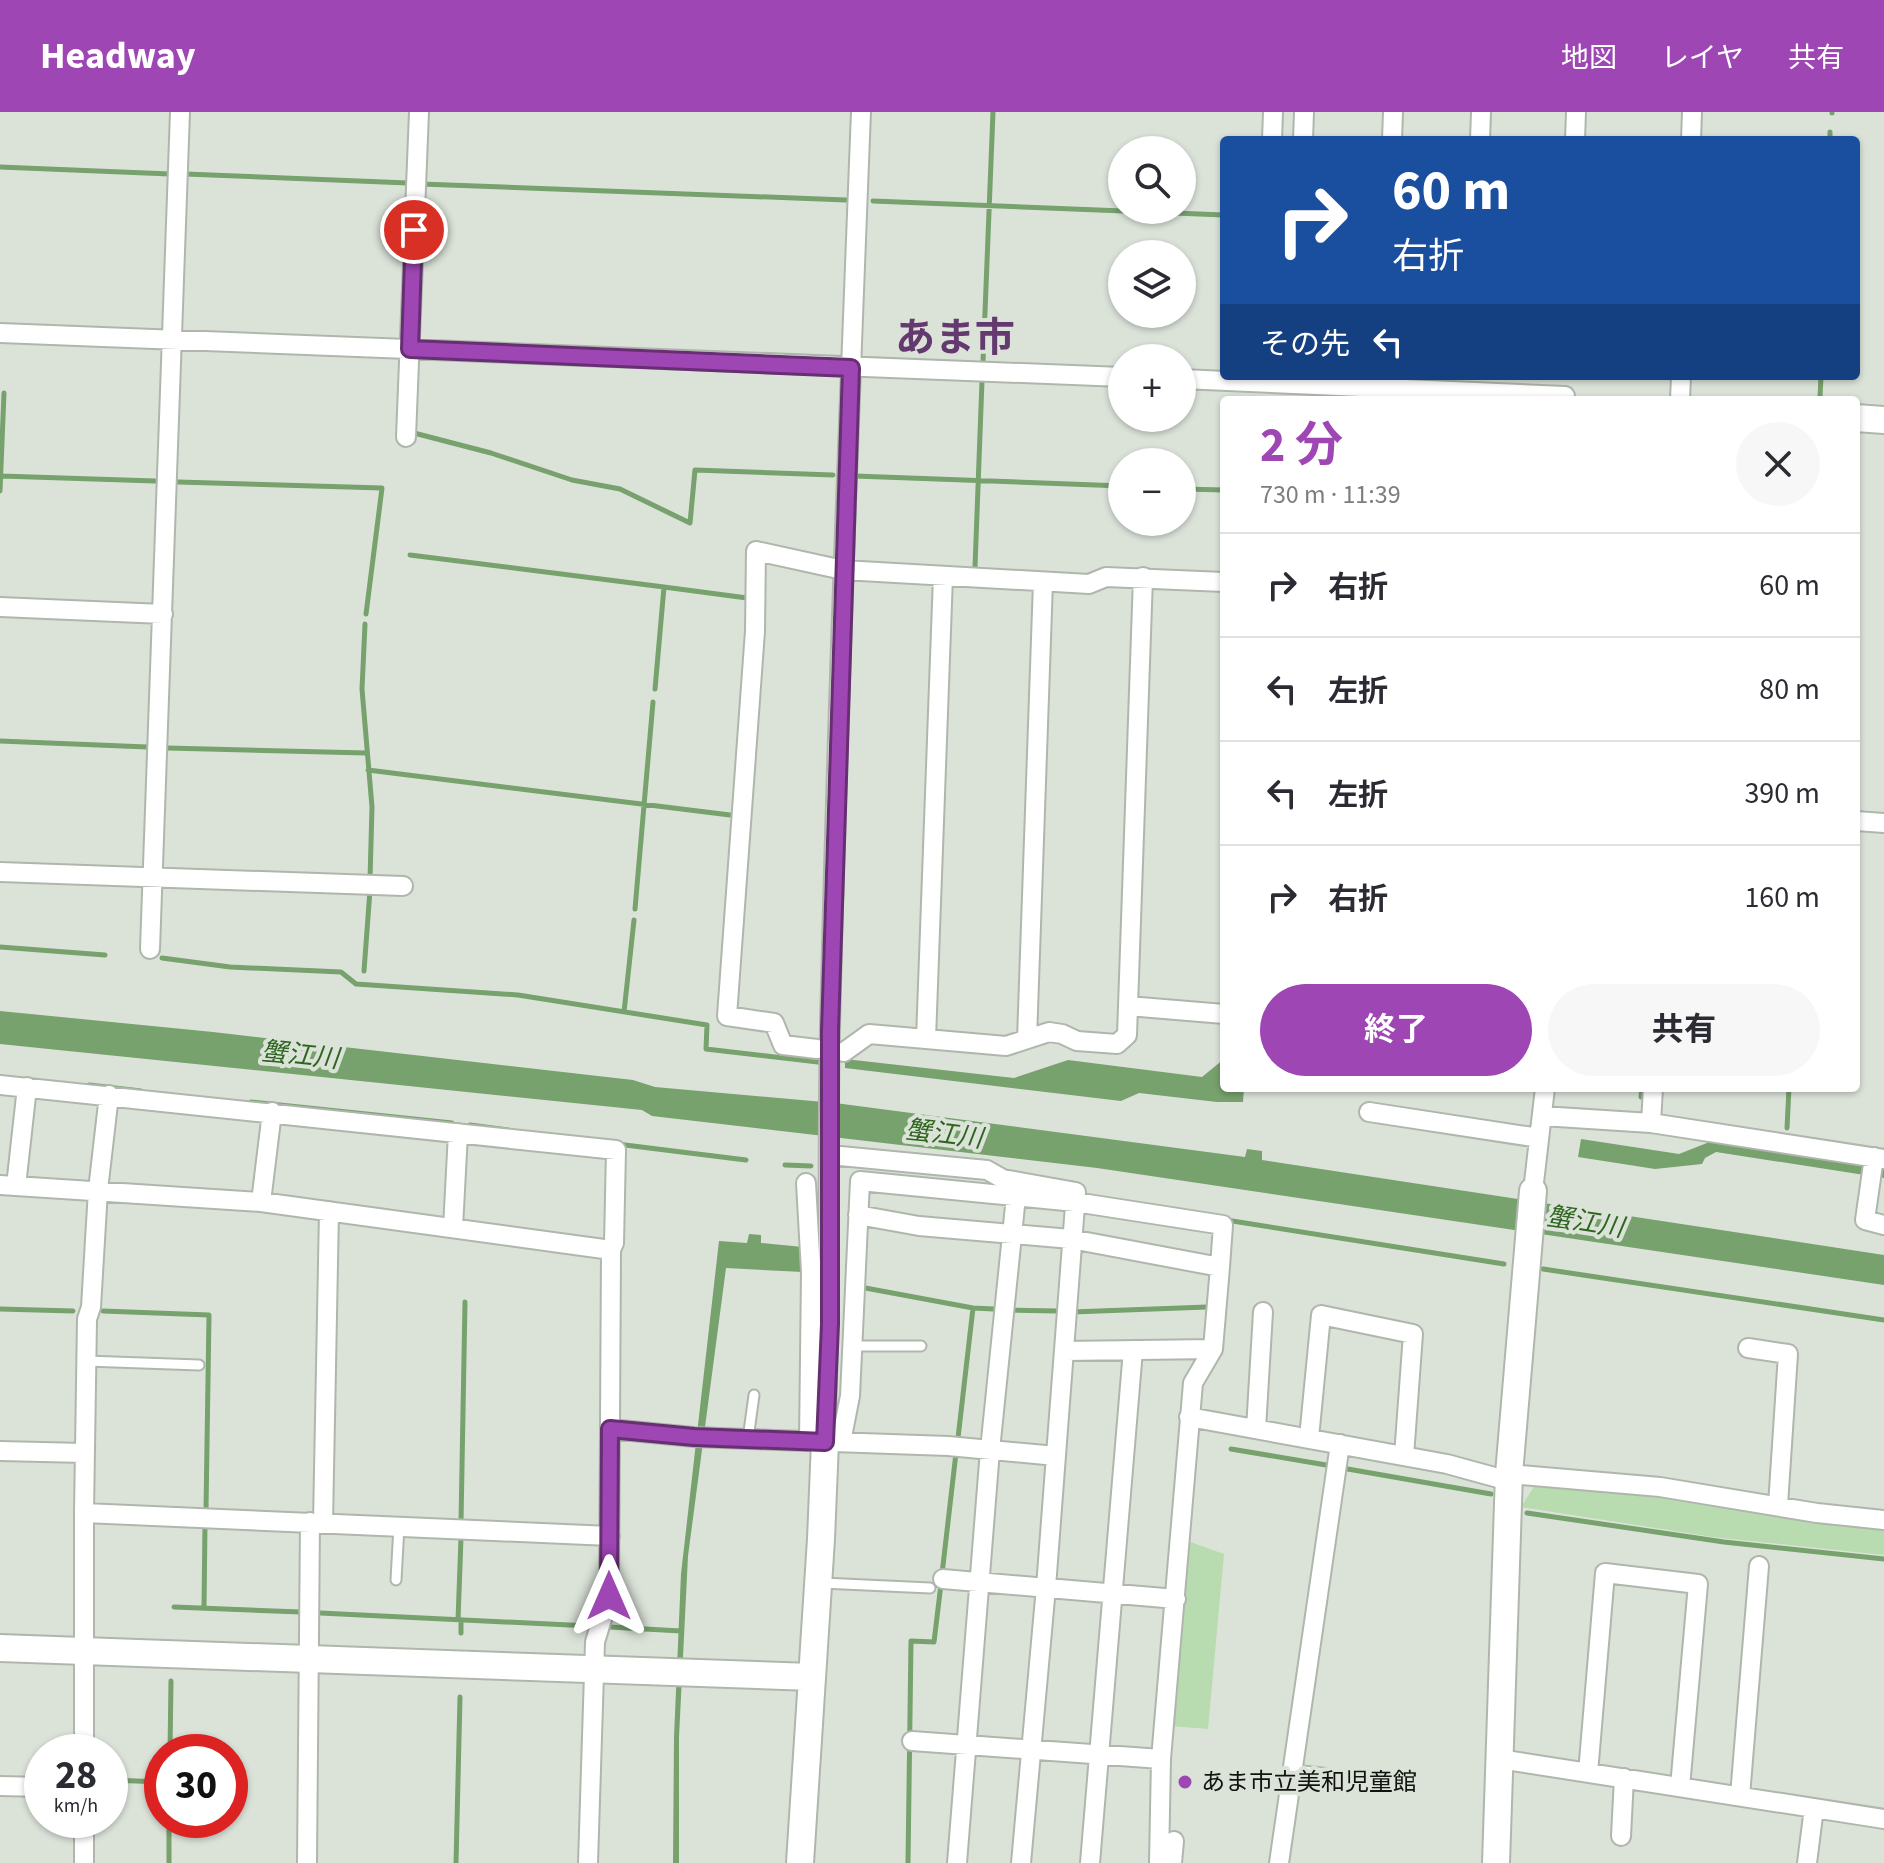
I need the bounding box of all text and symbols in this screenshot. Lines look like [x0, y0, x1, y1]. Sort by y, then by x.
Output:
text: Headway [40, 29, 196, 83]
text: 地図 [1561, 38, 1617, 78]
text: レイヤ [1661, 38, 1744, 78]
text: 共有 [1788, 38, 1844, 78]
map controls [1108, 136, 1196, 536]
button: search [1108, 136, 1196, 224]
text: 60 m [1392, 152, 1510, 231]
icon: right [1260, 168, 1364, 272]
pin [380, 196, 448, 264]
icon: arrive [392, 208, 436, 252]
text: 右折 [1392, 231, 1464, 282]
button: layers [1108, 240, 1196, 328]
district label: あま市 [895, 310, 1015, 367]
icon: left [1366, 320, 1410, 364]
text: その先 [1260, 323, 1350, 366]
button: + [1108, 344, 1196, 432]
text: 2 分 [1260, 412, 1343, 480]
button: close [1736, 422, 1820, 506]
button: − [1108, 448, 1196, 536]
text: 730 m · 11:39 [1260, 476, 1401, 513]
icon: right [1260, 563, 1304, 607]
text: 60 m [1759, 564, 1820, 607]
text: 右折 [1328, 566, 1388, 609]
icon: left [1260, 667, 1304, 711]
text: 80 m [1759, 668, 1820, 711]
text: 左折 [1328, 670, 1388, 713]
icon: left [1260, 771, 1304, 815]
text: 390 m [1744, 772, 1820, 815]
text: 左折 [1328, 774, 1388, 817]
icon: right [1260, 875, 1304, 919]
text: 160 m [1744, 876, 1820, 919]
text: 右折 [1328, 878, 1388, 921]
button: 終了 [1260, 984, 1532, 1076]
button: 共有 [1548, 984, 1820, 1076]
water label: 蟹江川 [259, 1033, 344, 1078]
water label: 蟹江川 [903, 1111, 988, 1157]
water label: 蟹江川 [1544, 1198, 1629, 1247]
position arrow [567, 1554, 651, 1638]
speed limit sign: 30 [144, 1734, 248, 1838]
text: 28 [55, 1747, 97, 1804]
place label: あま市立美和児童館 [1201, 1765, 1417, 1800]
marker: あま市立美和児童館 [1176, 1773, 1194, 1791]
text: km/h [54, 1792, 98, 1820]

